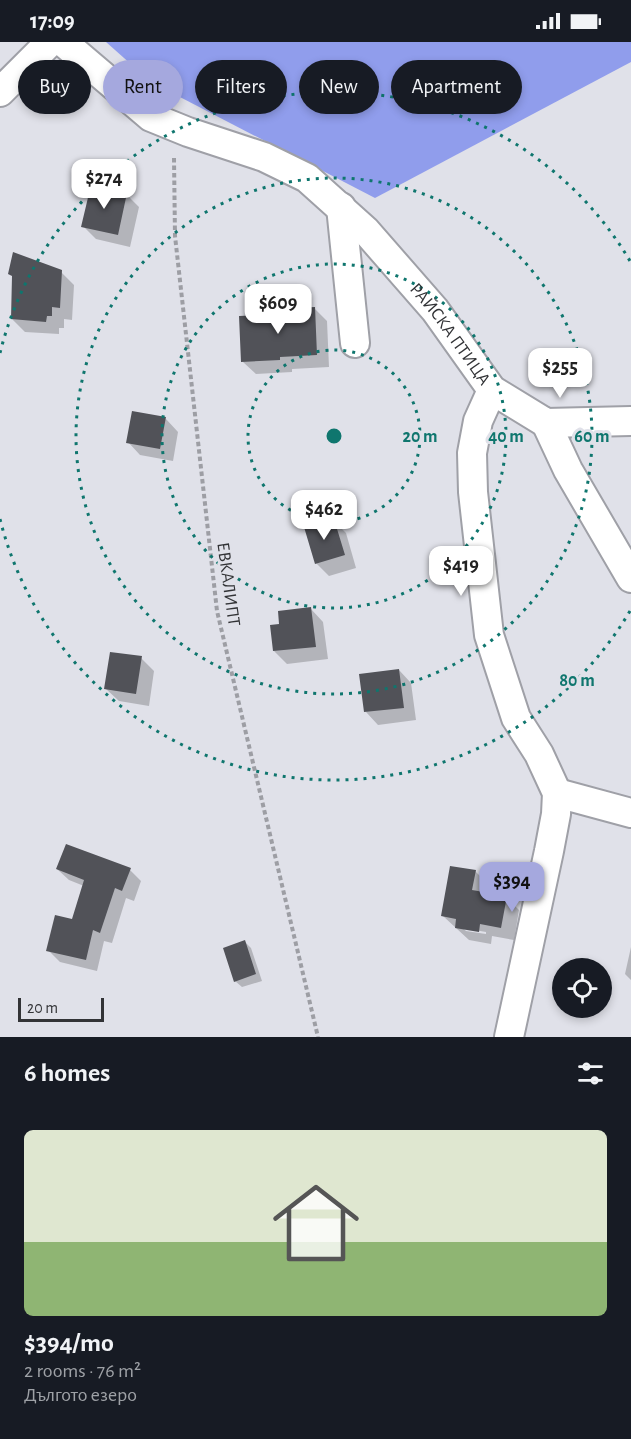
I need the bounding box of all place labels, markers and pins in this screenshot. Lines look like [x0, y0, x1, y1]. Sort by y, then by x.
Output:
pin: $274 [68, 159, 140, 210]
pin: $609 [242, 284, 314, 335]
pin: $255 [524, 348, 596, 399]
centre of rings [324, 426, 344, 446]
pin: $462 [288, 490, 360, 541]
pin: $419 [425, 546, 497, 597]
pin: $394 [476, 862, 548, 913]

